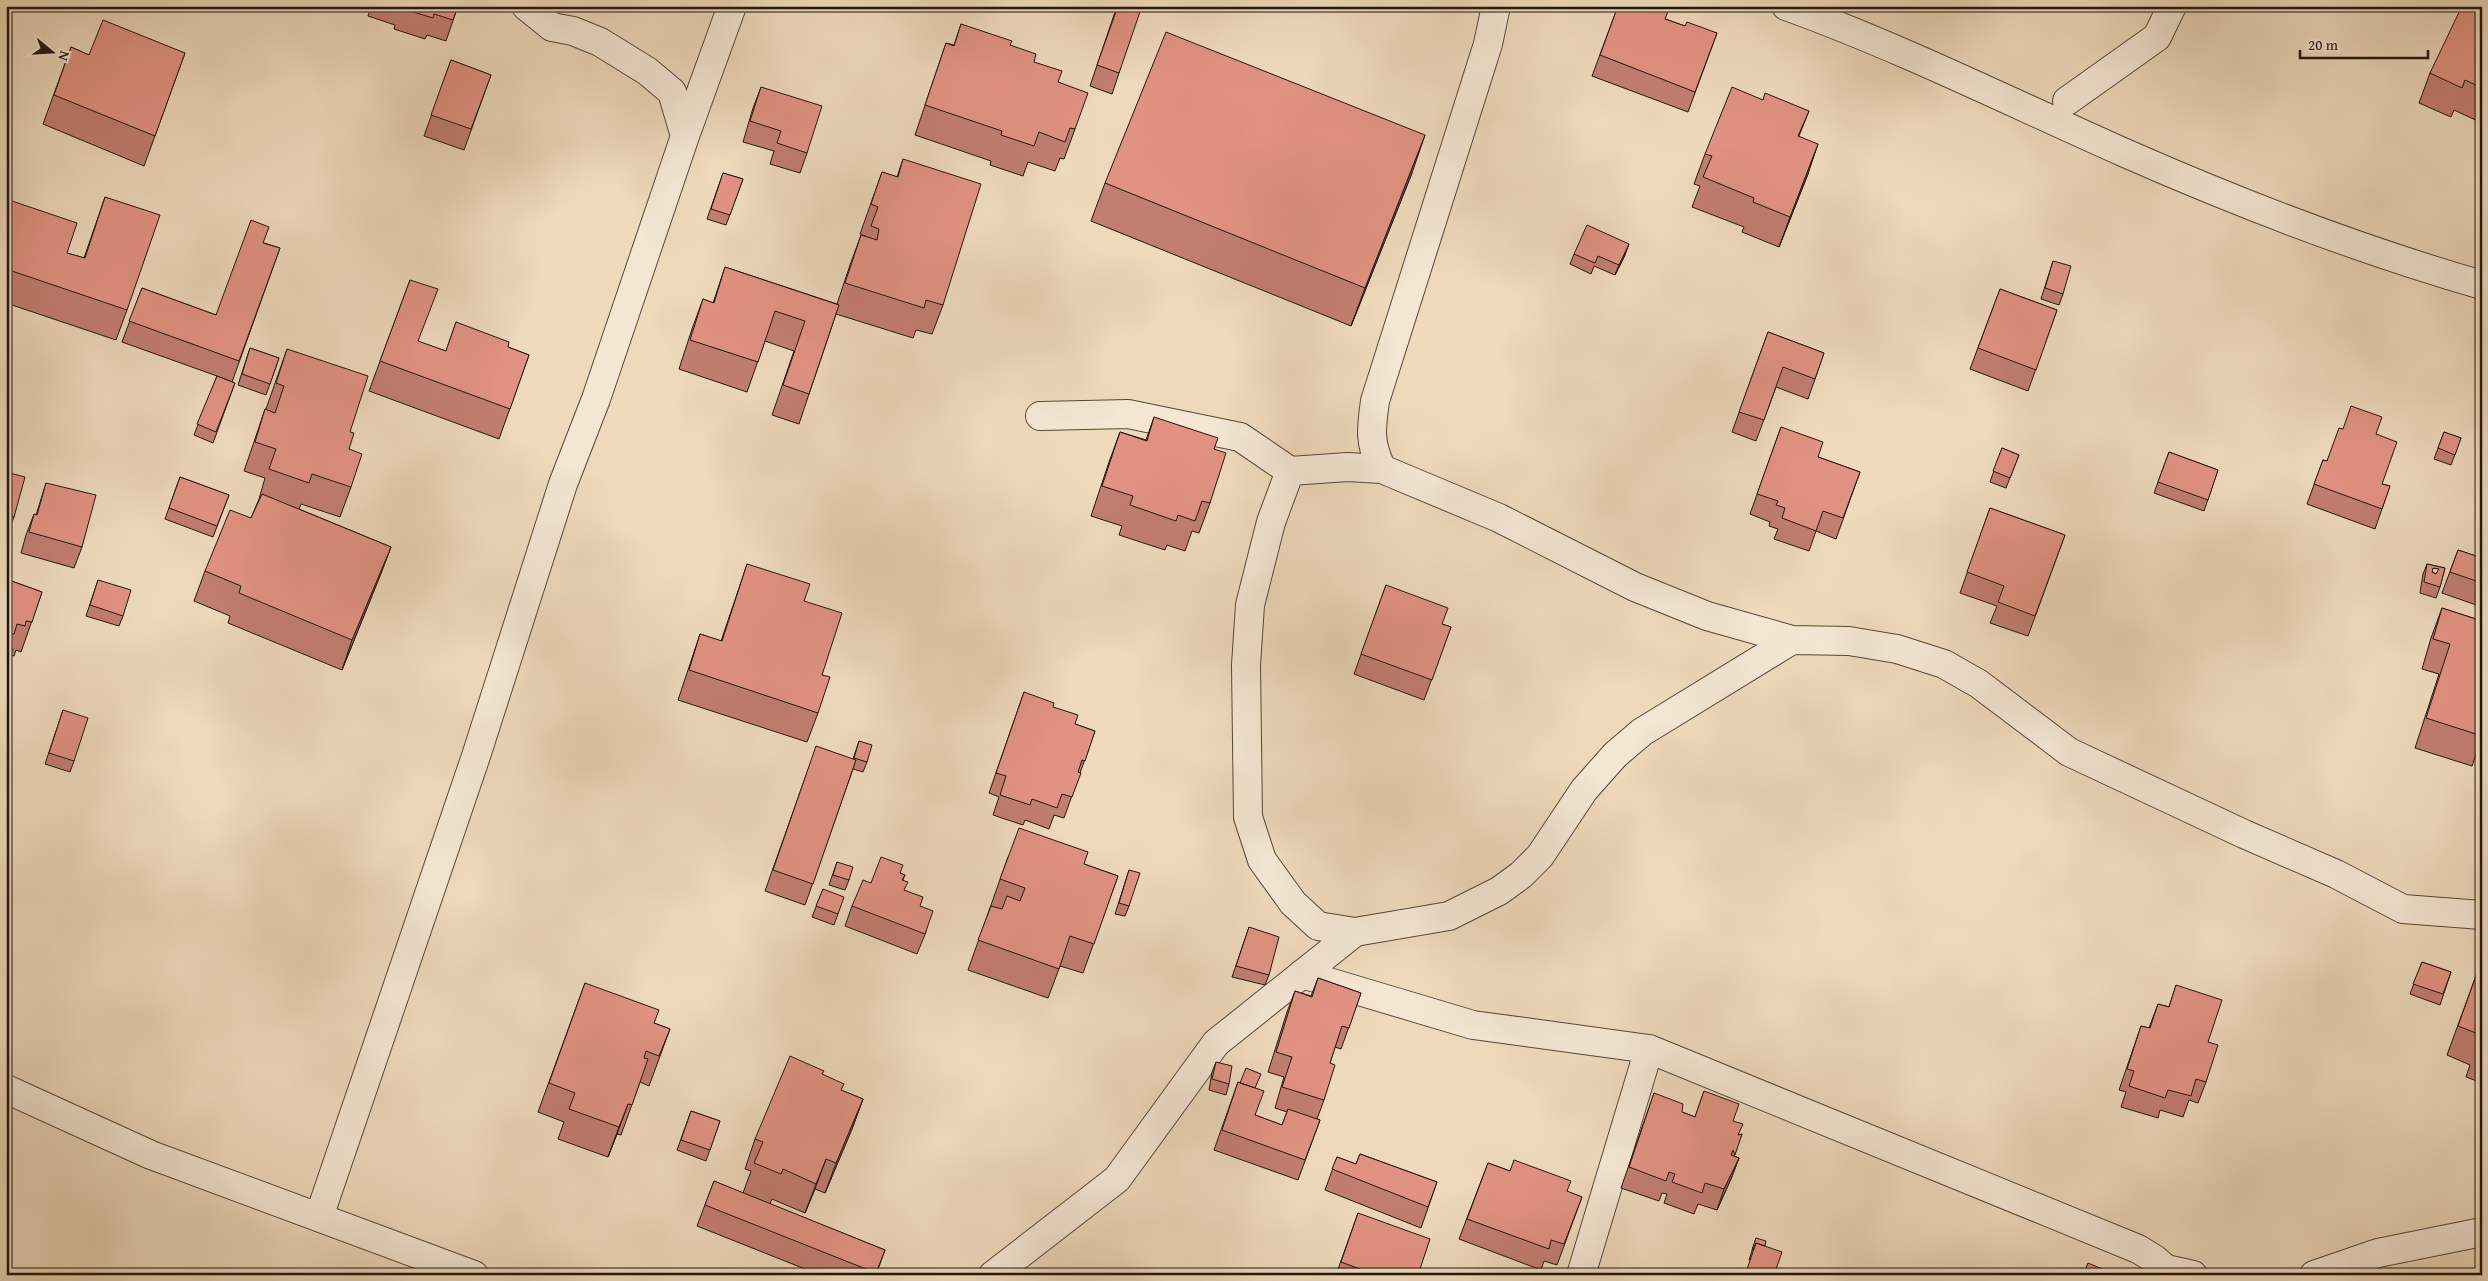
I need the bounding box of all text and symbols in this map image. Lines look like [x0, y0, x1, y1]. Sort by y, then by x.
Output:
north arrow [28, 28, 78, 78]
scale bar [2300, 28, 2428, 60]
text: 20 m [2308, 34, 2339, 55]
text: N [53, 48, 75, 64]

